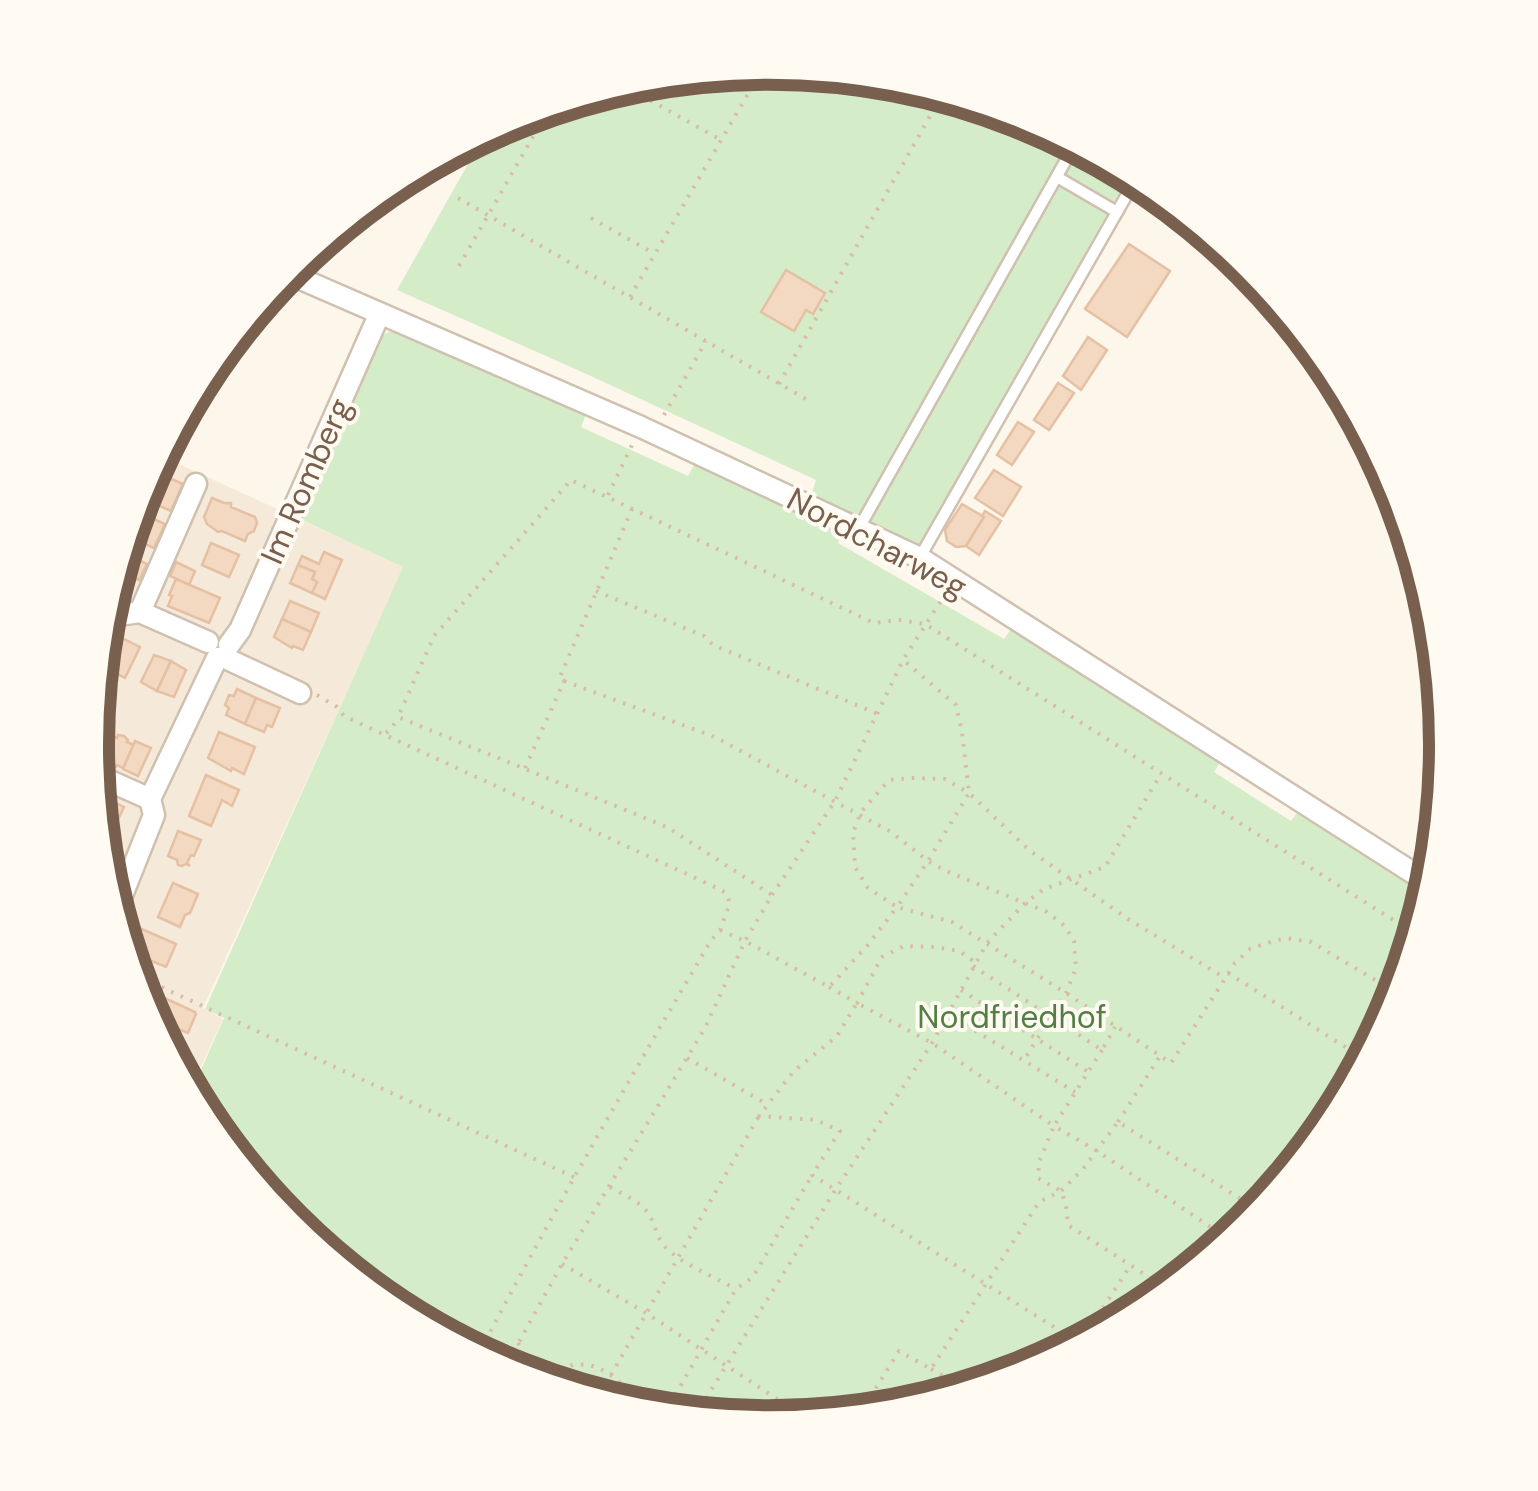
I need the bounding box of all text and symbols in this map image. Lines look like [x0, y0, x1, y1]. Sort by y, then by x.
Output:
street label: Im Romberg [251, 391, 361, 571]
street label: Nordcharweg [780, 478, 974, 608]
park label: Nordfriedhof [917, 996, 1107, 1038]

